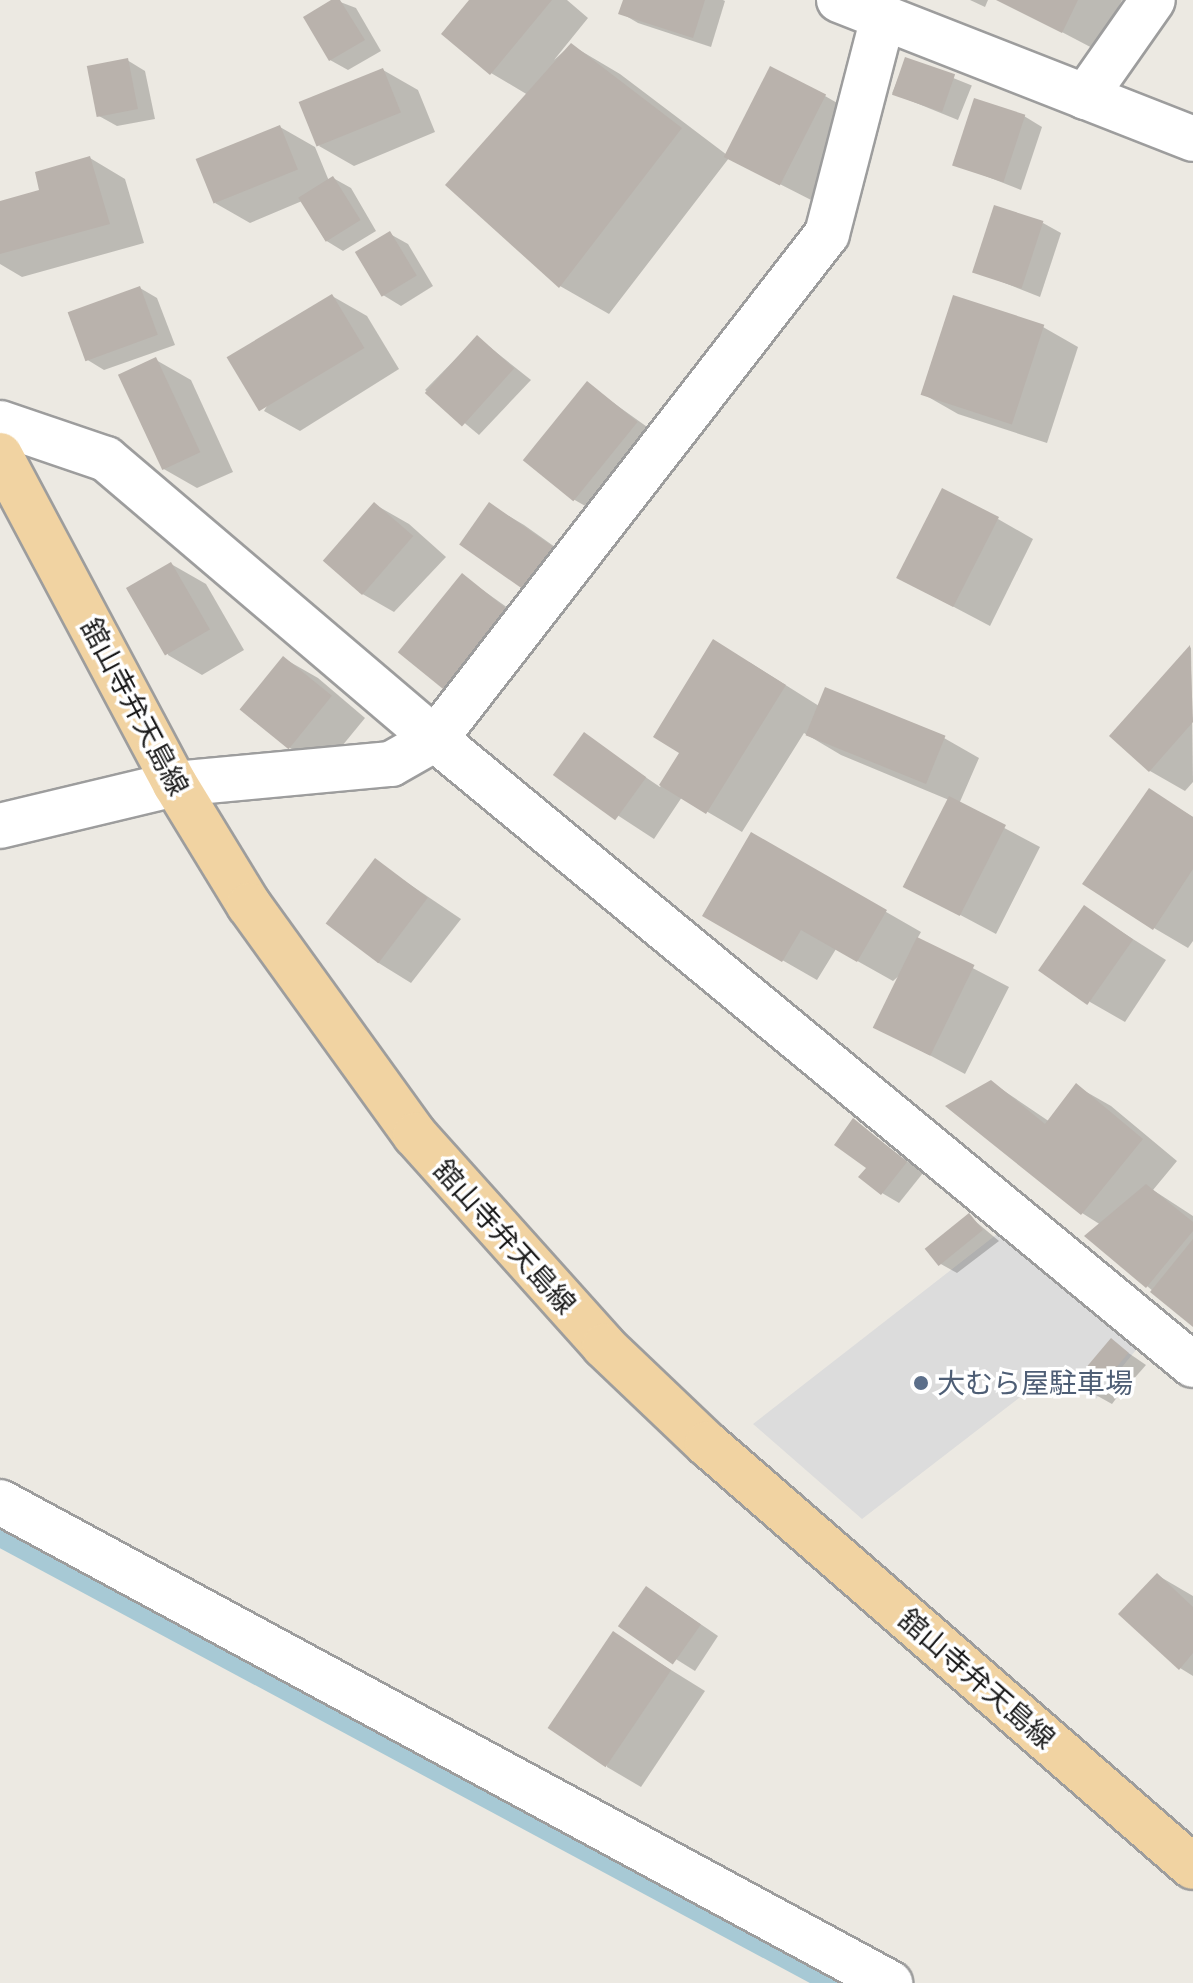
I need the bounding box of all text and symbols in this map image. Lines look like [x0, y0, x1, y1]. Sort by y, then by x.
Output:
street label: 舘山寺弁天島線 [74, 613, 196, 801]
street label: 舘山寺弁天島線 [427, 1153, 583, 1321]
place label: 大むら屋駐車場 [937, 1366, 1133, 1400]
marker: 大むら屋駐車場 [912, 1374, 930, 1392]
street label: 舘山寺弁天島線 [892, 1602, 1062, 1756]

